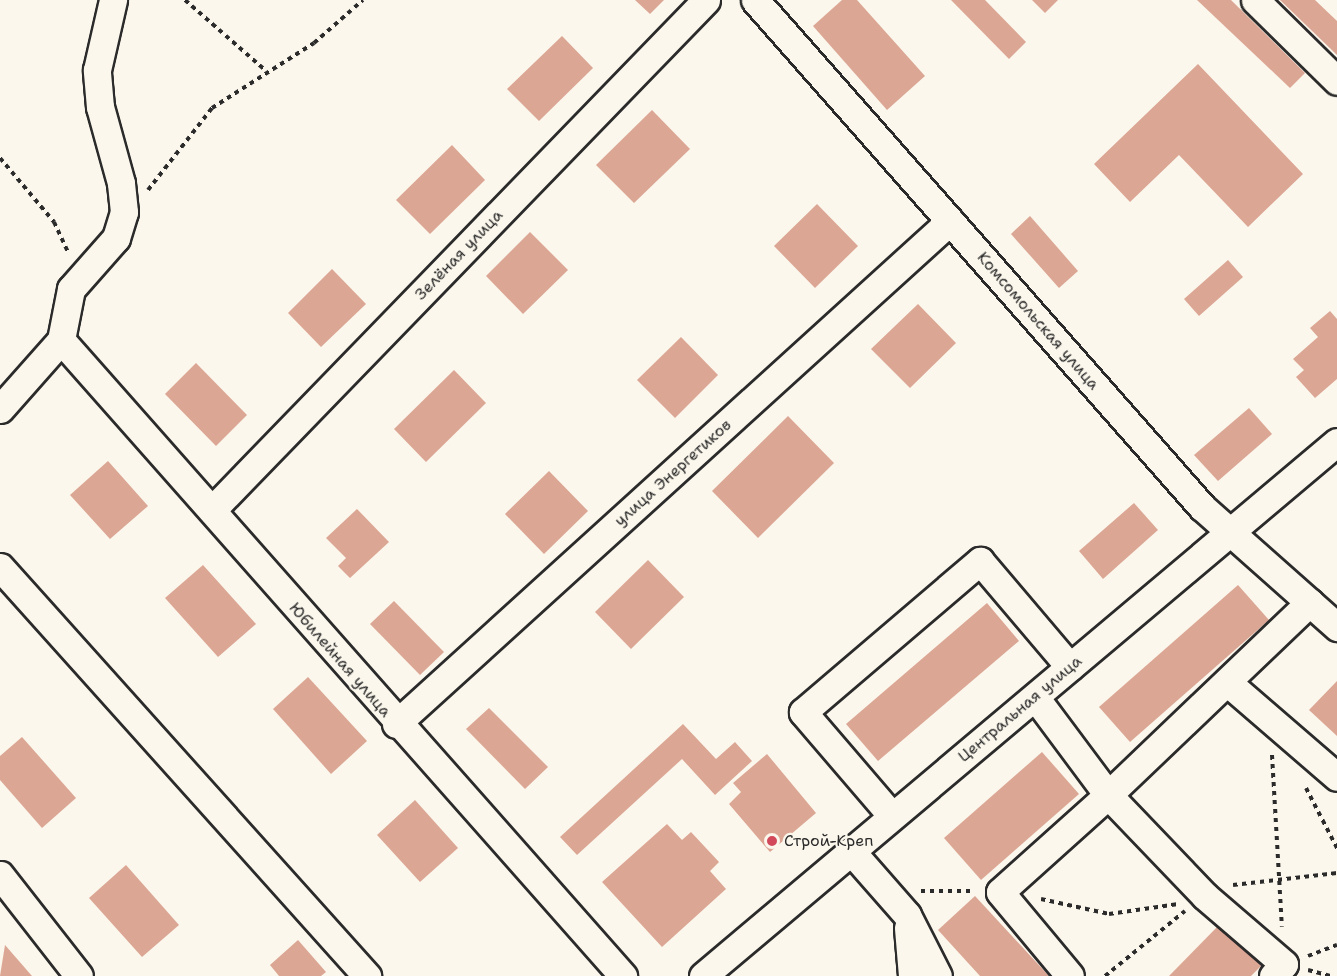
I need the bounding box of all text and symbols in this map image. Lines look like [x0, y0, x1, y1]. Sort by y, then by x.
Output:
street label: Зелёная улица [411, 206, 507, 304]
street label: Комсомольская улица [973, 248, 1103, 394]
street label: улица Энергетиков [611, 415, 735, 531]
street label: Юбилейная улица [285, 599, 395, 721]
street label: Центральная улица [954, 652, 1086, 766]
place label: Строй-Креп [784, 831, 873, 851]
marker: Строй-Креп [765, 834, 779, 848]

